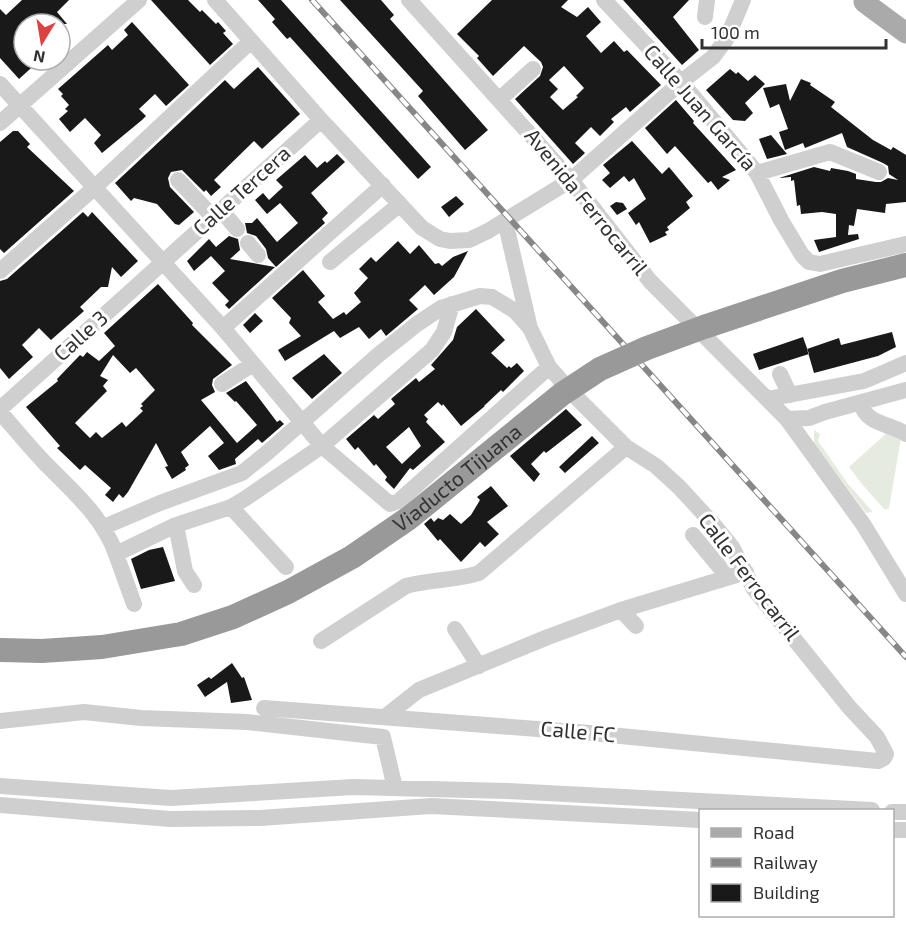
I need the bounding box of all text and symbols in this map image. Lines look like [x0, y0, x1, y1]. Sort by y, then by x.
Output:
north arrow [12, 12, 72, 72]
scale bar [702, 12, 886, 50]
text: 100 m [711, 21, 760, 43]
street label: Calle Juan García [640, 39, 763, 175]
text: N [32, 47, 47, 68]
street label: Avenida Ferrocarril [520, 123, 654, 280]
street label: Calle Tercera [187, 140, 295, 240]
street label: Calle 3 [48, 304, 112, 365]
street label: Viaducto Tijuana [388, 418, 526, 536]
street label: Calle Ferrocarril [694, 508, 807, 645]
street label: Calle FC [540, 715, 617, 746]
legend [699, 809, 894, 917]
text: Road [753, 821, 794, 843]
text: Railway [753, 851, 818, 873]
text: Building [753, 881, 820, 903]

